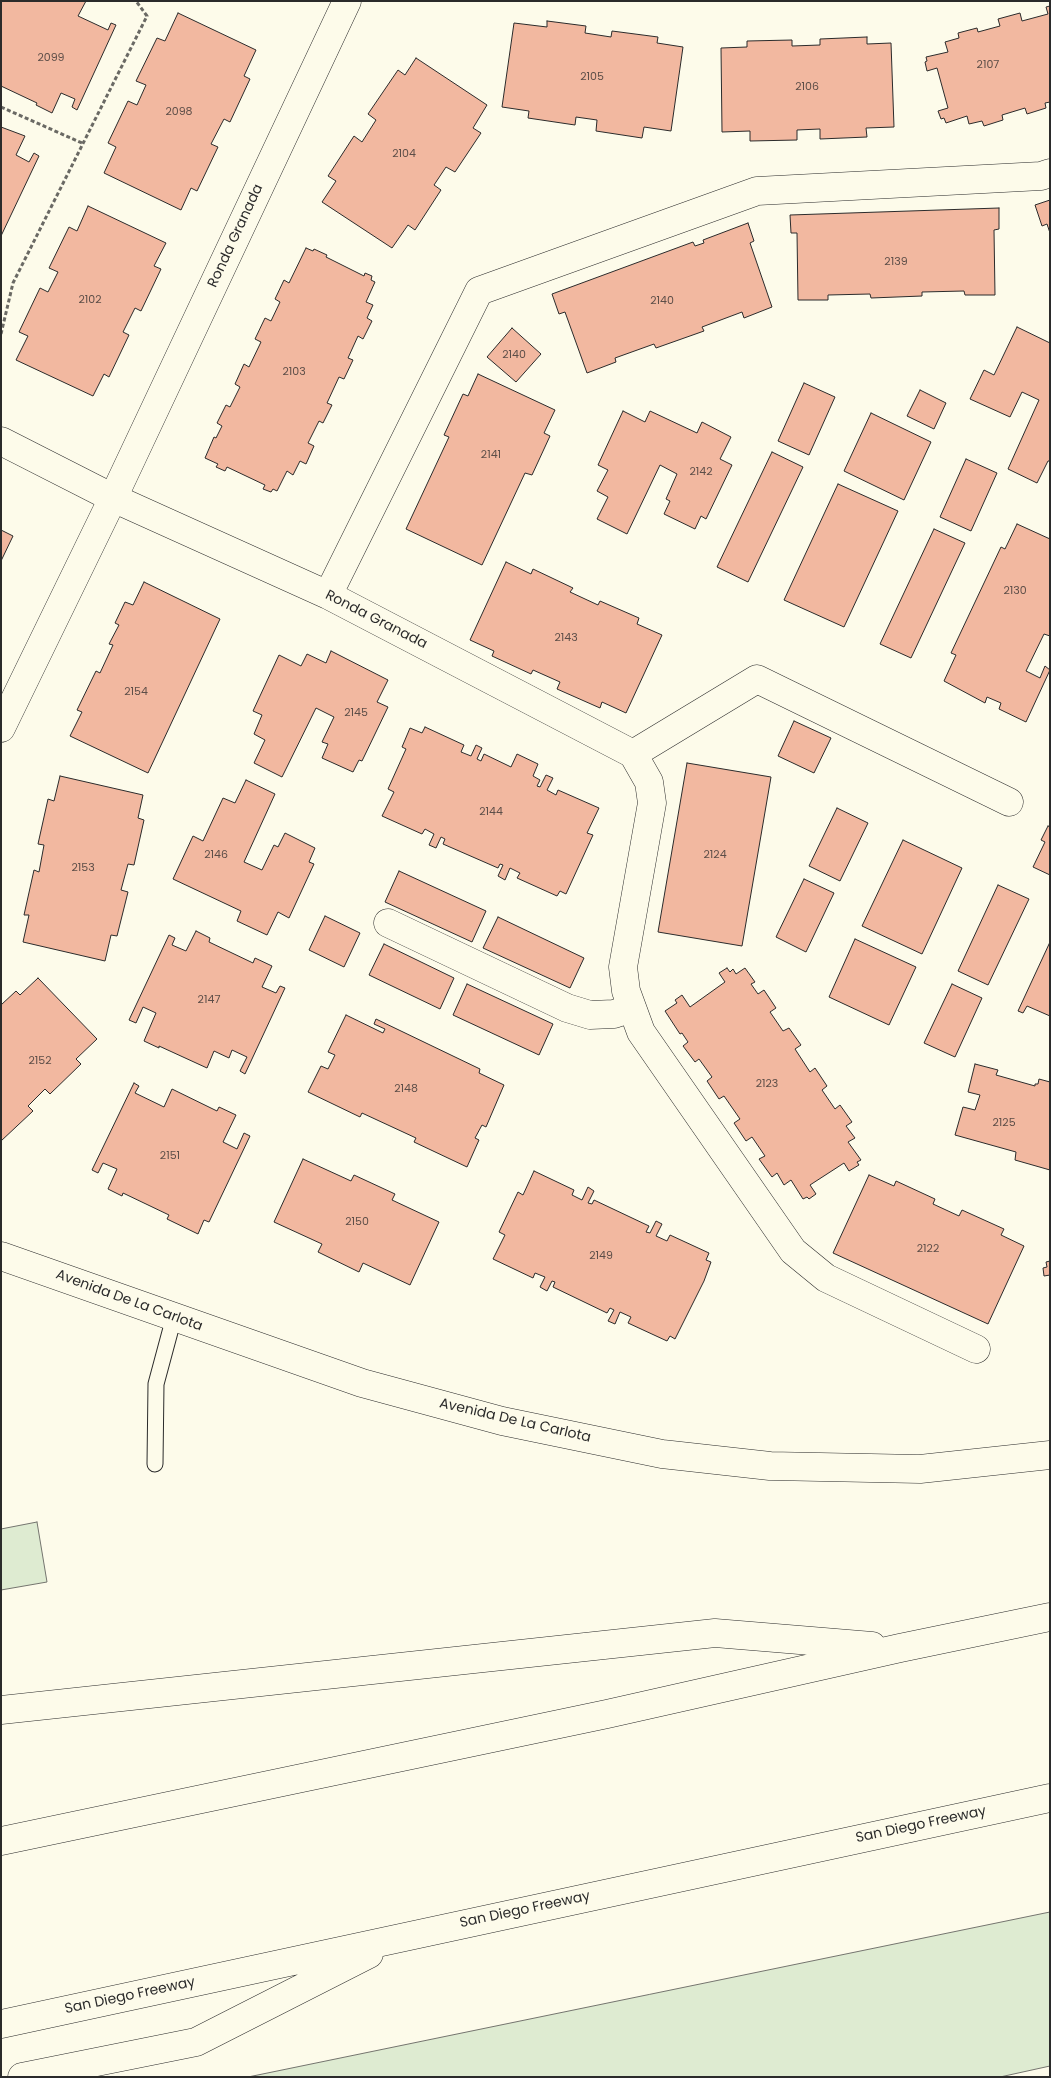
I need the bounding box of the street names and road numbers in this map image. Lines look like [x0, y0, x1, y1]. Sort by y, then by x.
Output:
street label: Ronda Granada [205, 182, 267, 290]
street label: Ronda Granada [322, 587, 430, 653]
street label: Avenida De La Carlota [53, 1267, 205, 1335]
street label: Avenida De La Carlota [438, 1395, 592, 1447]
street label: San Diego Freeway [854, 1803, 988, 1847]
street label: San Diego Freeway [458, 1888, 592, 1932]
street label: San Diego Freeway [63, 1974, 197, 2018]

